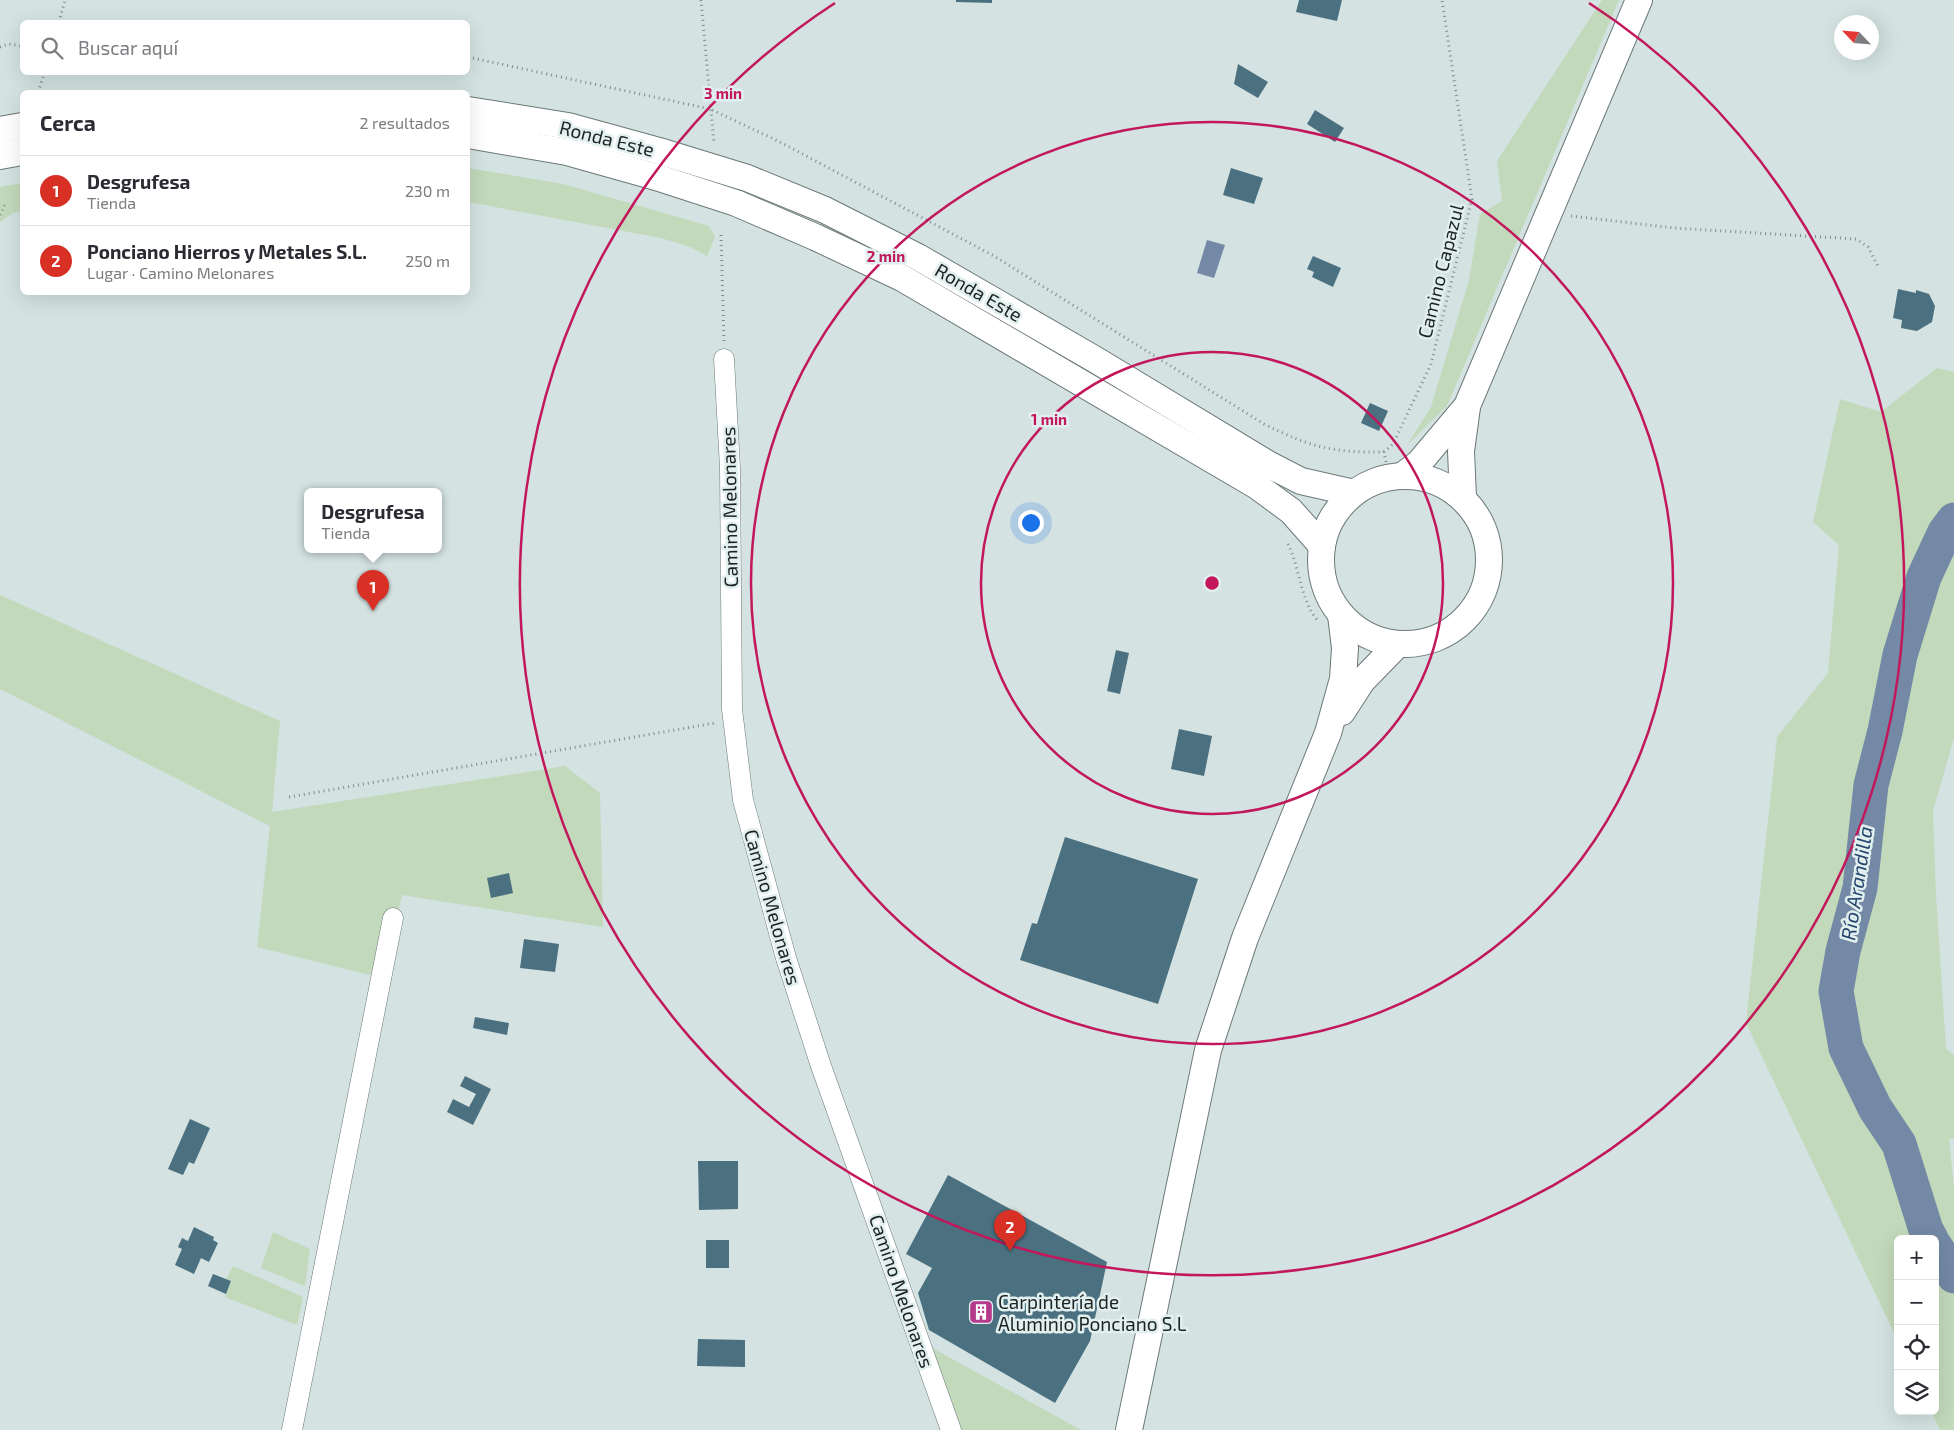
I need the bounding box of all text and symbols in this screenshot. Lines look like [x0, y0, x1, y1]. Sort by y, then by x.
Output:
north arrow [1834, 15, 1879, 60]
search box [20, 20, 470, 75]
icon: search [38, 34, 66, 62]
text: Buscar aquí [78, 36, 178, 59]
text: 3 min [704, 84, 742, 102]
text: Cerca [40, 110, 96, 135]
text: 2 resultados [359, 113, 450, 132]
street label: Ronda Este [557, 115, 657, 161]
text: Desgrufesa [87, 170, 190, 193]
text: 1 [53, 181, 59, 200]
text: 230 m [405, 181, 450, 200]
text: Tienda [87, 193, 136, 212]
street label: Camino Capazul [1412, 201, 1468, 341]
text: Ponciano Hierros y Metales S.L. [87, 240, 367, 263]
text: 2 min [867, 247, 905, 265]
text: 2 [51, 251, 61, 270]
text: 250 m [405, 251, 450, 270]
street label: Ronda Este [931, 258, 1027, 326]
text: Lugar · Camino Melonares [87, 263, 274, 282]
text: 1 min [1031, 410, 1067, 428]
street label: Camino Melonares [716, 426, 742, 588]
popup [304, 488, 442, 553]
text: Desgrufesa [321, 500, 425, 523]
your location [1018, 510, 1044, 536]
text: Tienda [321, 523, 370, 542]
pin: 1 [357, 570, 389, 611]
centre of rings [1203, 574, 1221, 592]
water label: Río Arandilla [1835, 824, 1877, 942]
street label: Camino Melonares [740, 827, 806, 987]
pin: 2 [994, 1210, 1026, 1251]
street label: Camino Melonares [865, 1211, 939, 1371]
map controls [1894, 1235, 1939, 1415]
button: + [1894, 1235, 1939, 1280]
button: − [1894, 1280, 1939, 1325]
place label: Carpintería de Aluminio Ponciano S.L [998, 1290, 1187, 1335]
building icon: Carpintería de Aluminio Ponciano S.L [968, 1299, 994, 1325]
button: locate [1894, 1325, 1939, 1370]
button: layers [1894, 1370, 1939, 1415]

